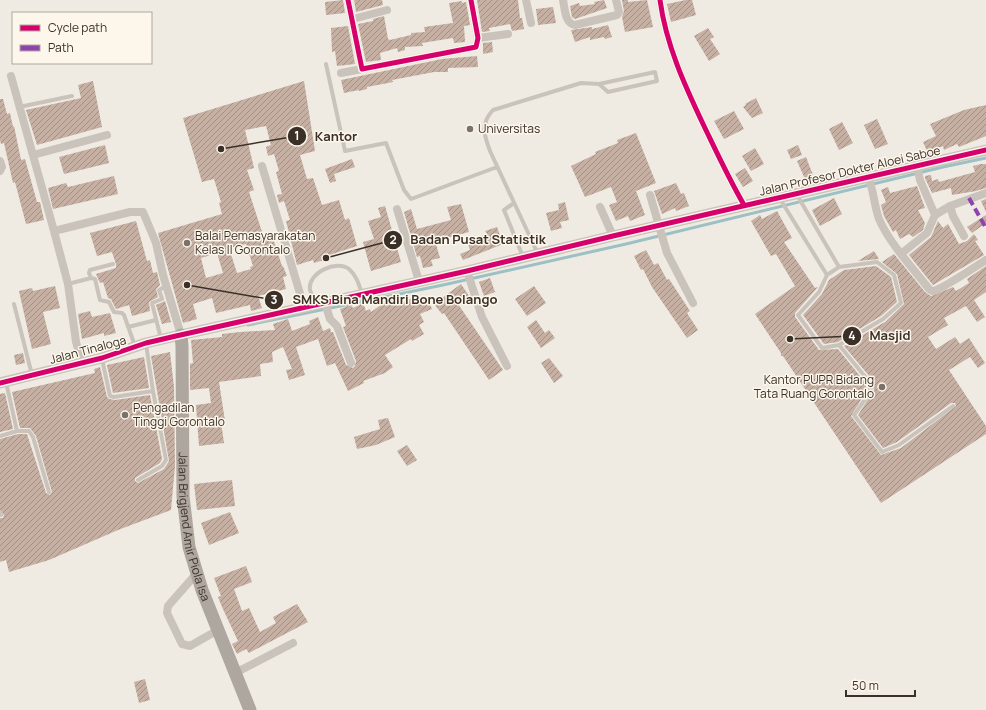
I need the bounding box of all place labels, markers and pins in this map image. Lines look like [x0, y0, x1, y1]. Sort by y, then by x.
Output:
place label: Universitas [478, 120, 540, 137]
callout: Kantor [287, 124, 365, 149]
marker: Universitas [465, 124, 475, 134]
place label: Balai Pemasyarakatan Kelas II Gorontalo [195, 227, 315, 258]
callout: Badan Pusat Statistik [383, 227, 554, 252]
marker: Balai Pemasyarakatan Kelas II Gorontalo [182, 238, 192, 248]
callout: SMKS Bina Mandiri Bone Bolango [264, 287, 505, 312]
callout: Masjid [842, 323, 919, 348]
place label: Kantor PUPR Bidang Tata Ruang Gorontalo [754, 371, 874, 402]
marker: Kantor PUPR Bidang Tata Ruang Gorontalo [877, 382, 887, 392]
place label: Pengadilan Tinggi Gorontalo [133, 399, 225, 430]
marker: Pengadilan Tinggi Gorontalo [120, 410, 130, 420]

